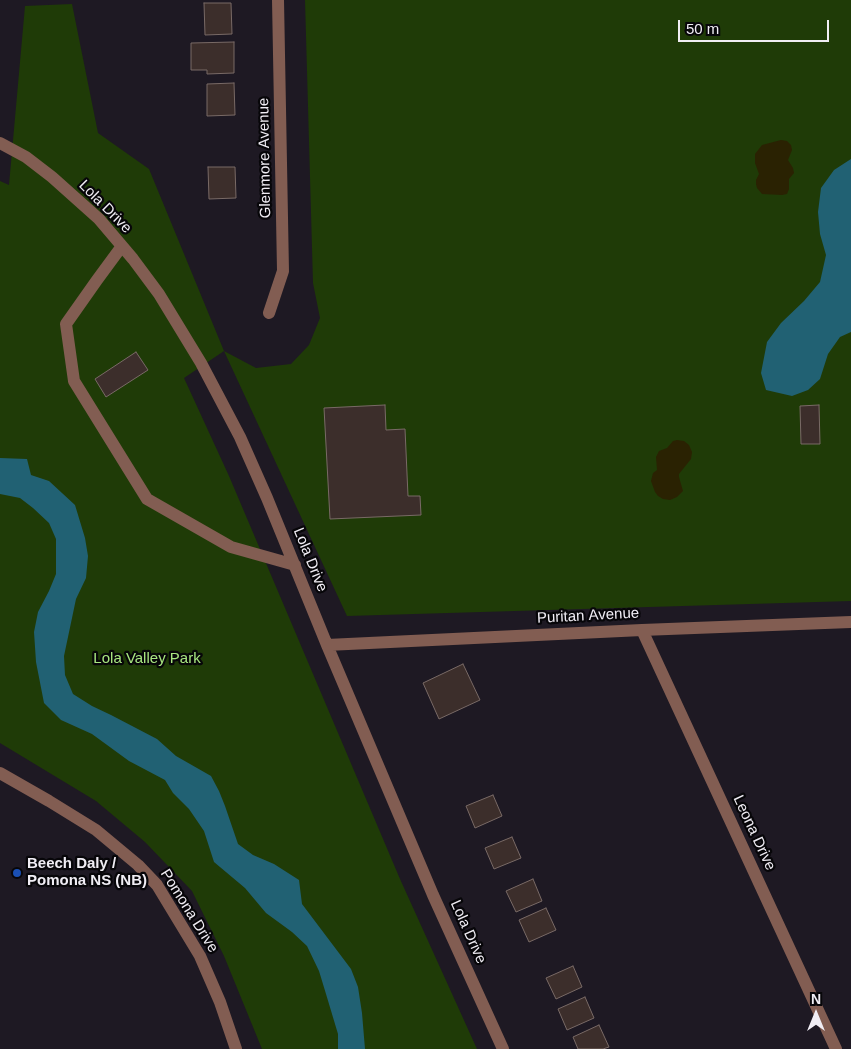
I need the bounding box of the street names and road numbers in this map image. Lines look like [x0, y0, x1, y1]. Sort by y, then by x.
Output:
street label: Glenmore Avenue [255, 98, 275, 218]
street label: Lola Drive [75, 177, 135, 237]
street label: Lola Drive [289, 525, 331, 595]
street label: Puritan Avenue [536, 604, 640, 628]
street label: Leona Drive [729, 793, 779, 873]
street label: Pomona Drive [156, 866, 222, 956]
street label: Lola Drive [446, 897, 490, 967]

